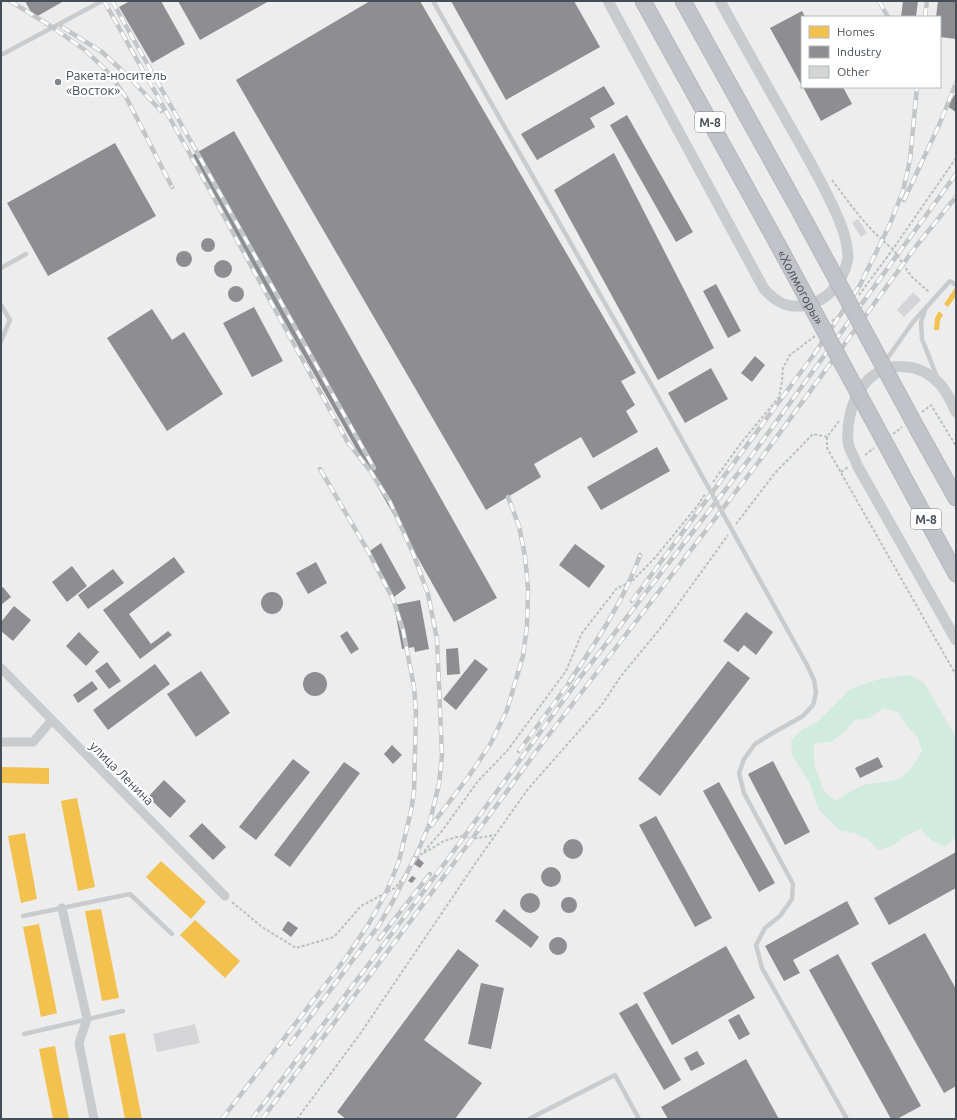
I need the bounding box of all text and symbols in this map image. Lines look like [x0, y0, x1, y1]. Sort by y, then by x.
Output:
legend [801, 16, 941, 88]
text: Homes [837, 25, 875, 38]
text: Industry [837, 45, 882, 58]
text: Other [837, 65, 870, 78]
place label: Ракета-носитель «Восток» [66, 68, 167, 97]
marker: Ракета-носитель «Восток» [53, 77, 63, 87]
road number: М-8 [695, 112, 725, 132]
street label: «Холмогоры» [775, 247, 827, 327]
road number: М-8 [911, 509, 941, 529]
street label: улица Ленина [87, 738, 157, 808]

